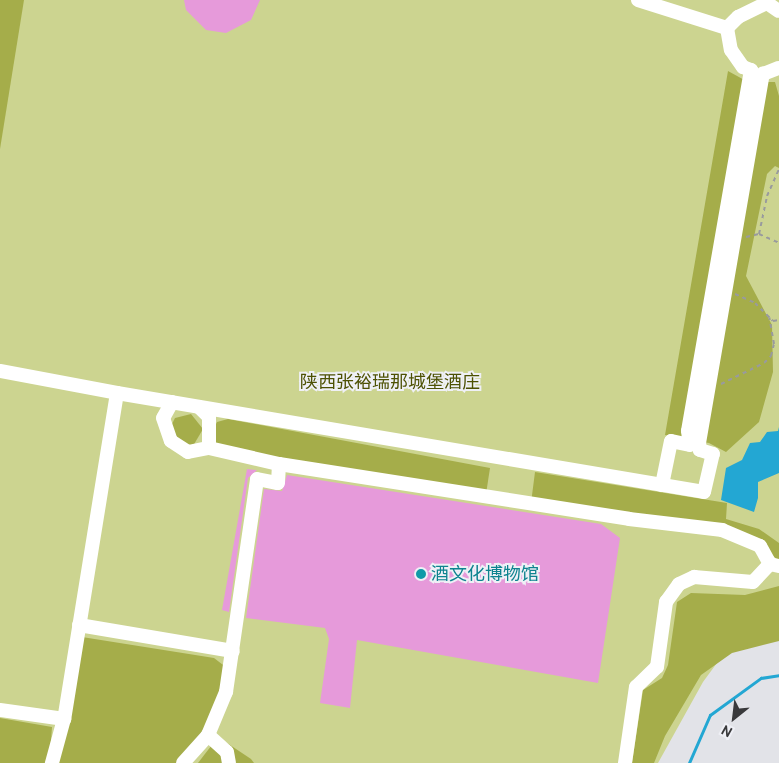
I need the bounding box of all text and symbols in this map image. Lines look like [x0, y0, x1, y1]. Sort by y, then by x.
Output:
park label: 陕西张裕瑞那城堡酒庄 [300, 371, 480, 393]
place label: 酒文化博物馆 [431, 563, 539, 585]
marker: 酒文化博物馆 [415, 568, 427, 580]
north arrow [709, 693, 759, 743]
text: N [718, 721, 735, 741]

